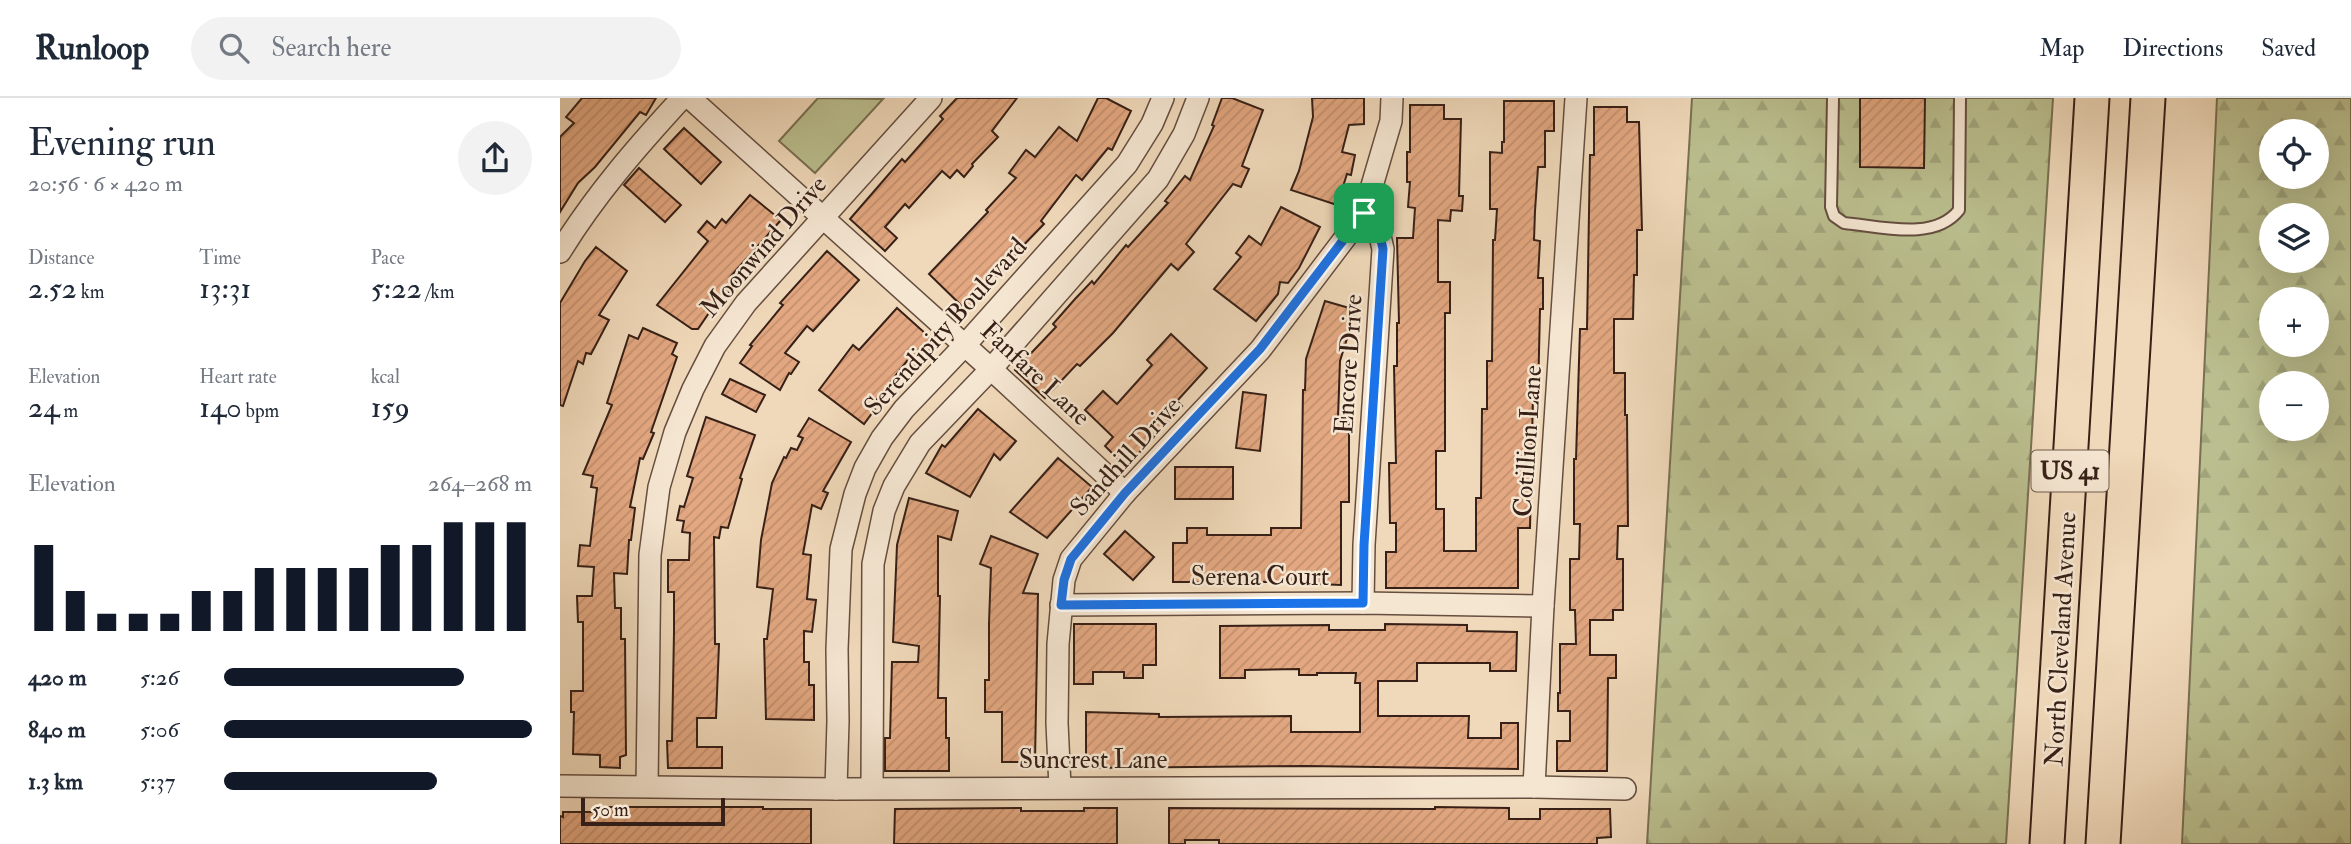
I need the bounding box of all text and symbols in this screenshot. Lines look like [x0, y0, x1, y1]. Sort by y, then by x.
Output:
search box [191, 17, 681, 80]
text: Runloop [35, 28, 149, 69]
icon: search [215, 29, 253, 67]
text: Search here [271, 32, 391, 64]
text: Map [2039, 33, 2084, 64]
text: Directions [2122, 33, 2223, 64]
text: Saved [2261, 33, 2316, 64]
text: Evening run [28, 119, 216, 167]
map controls [2259, 119, 2329, 441]
button: locate [2259, 119, 2329, 189]
button: share [458, 121, 532, 195]
text: 20:56 · 6 × 420 m [28, 169, 183, 198]
street label: Moonwind Drive [694, 169, 834, 324]
pin [1334, 183, 1394, 243]
icon: arrive [1345, 194, 1383, 232]
button: layers [2259, 203, 2329, 273]
street label: Serendipity Boulevard [857, 231, 1035, 423]
text: Distance [28, 246, 94, 270]
text: Time [199, 246, 241, 270]
text: Pace [371, 246, 405, 270]
text: 2.52 [28, 270, 77, 307]
text: 13:31 [199, 270, 251, 307]
text: 5:22 [371, 270, 422, 307]
text: km [77, 280, 105, 304]
text: /km [422, 280, 454, 304]
button: + [2259, 287, 2329, 357]
street label: Encore Drive [1328, 293, 1370, 435]
street label: Fanfare Lane [974, 315, 1097, 433]
street label: Cotillion Lane [1507, 364, 1549, 518]
text: Elevation [28, 365, 100, 389]
text: Heart rate [199, 365, 277, 389]
text: kcal [371, 365, 400, 389]
button: − [2259, 371, 2329, 441]
text: 24 [28, 389, 59, 426]
text: 140 [199, 389, 242, 426]
text: 159 [371, 389, 410, 426]
street label: Sandhill Drive [1064, 390, 1188, 523]
text: m [59, 399, 78, 423]
text: bpm [242, 399, 279, 423]
road number: US 41 [2032, 450, 2108, 492]
text: Elevation [28, 469, 116, 498]
text: 264–268 m [428, 469, 532, 498]
street label: North Cleveland Avenue [2038, 511, 2084, 767]
street label: Serena Court [1191, 561, 1329, 593]
text: 420 m [28, 663, 87, 692]
text: 5:26 [140, 663, 179, 692]
text: 840 m [28, 715, 86, 744]
text: 5:06 [140, 715, 179, 744]
street label: Suncrest Lane [1019, 744, 1167, 776]
text: 1.3 km [28, 767, 83, 796]
text: 5:37 [140, 767, 175, 796]
scale bar [581, 795, 724, 827]
text: 50 m [592, 798, 629, 822]

